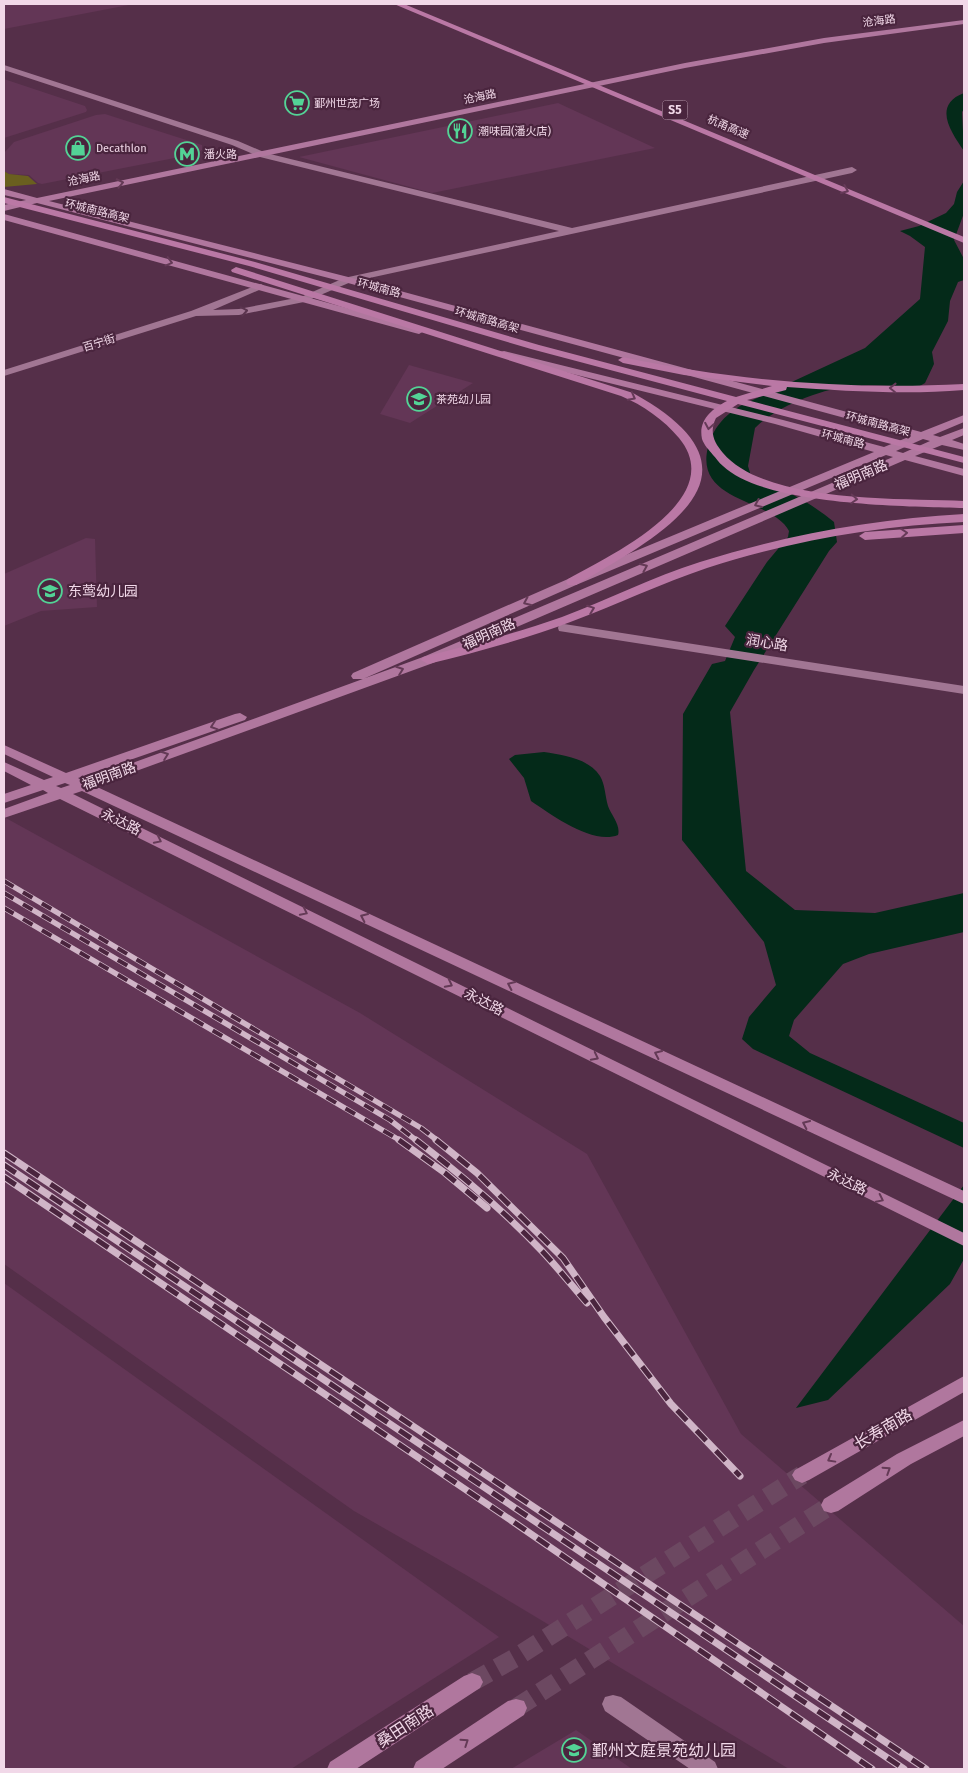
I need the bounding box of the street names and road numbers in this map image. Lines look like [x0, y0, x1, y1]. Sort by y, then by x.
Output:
street label: 沧海路 [862, 13, 896, 29]
street label: 沧海路 [463, 87, 497, 107]
road number: S5 [662, 100, 688, 120]
street label: 杭甬高速 [705, 112, 751, 142]
street label: 沧海路 [67, 169, 101, 189]
street label: 环城南路高架 [63, 197, 131, 225]
street label: 环城南路 [356, 276, 402, 300]
street label: 环城南路高架 [453, 305, 521, 335]
street label: 百宁街 [81, 332, 117, 354]
street label: 环城南路高架 [844, 409, 912, 439]
street label: 环城南路 [820, 427, 866, 451]
street label: 福明南路 [832, 456, 890, 494]
street label: 福明南路 [460, 615, 518, 653]
street label: 润心路 [745, 631, 789, 655]
street label: 福明南路 [80, 758, 138, 794]
street label: 永达路 [98, 805, 144, 839]
street label: 永达路 [461, 985, 507, 1019]
street label: 永达路 [824, 1165, 870, 1199]
street label: 长寿南路 [851, 1405, 915, 1453]
street label: 桑田南路 [373, 1701, 437, 1751]

